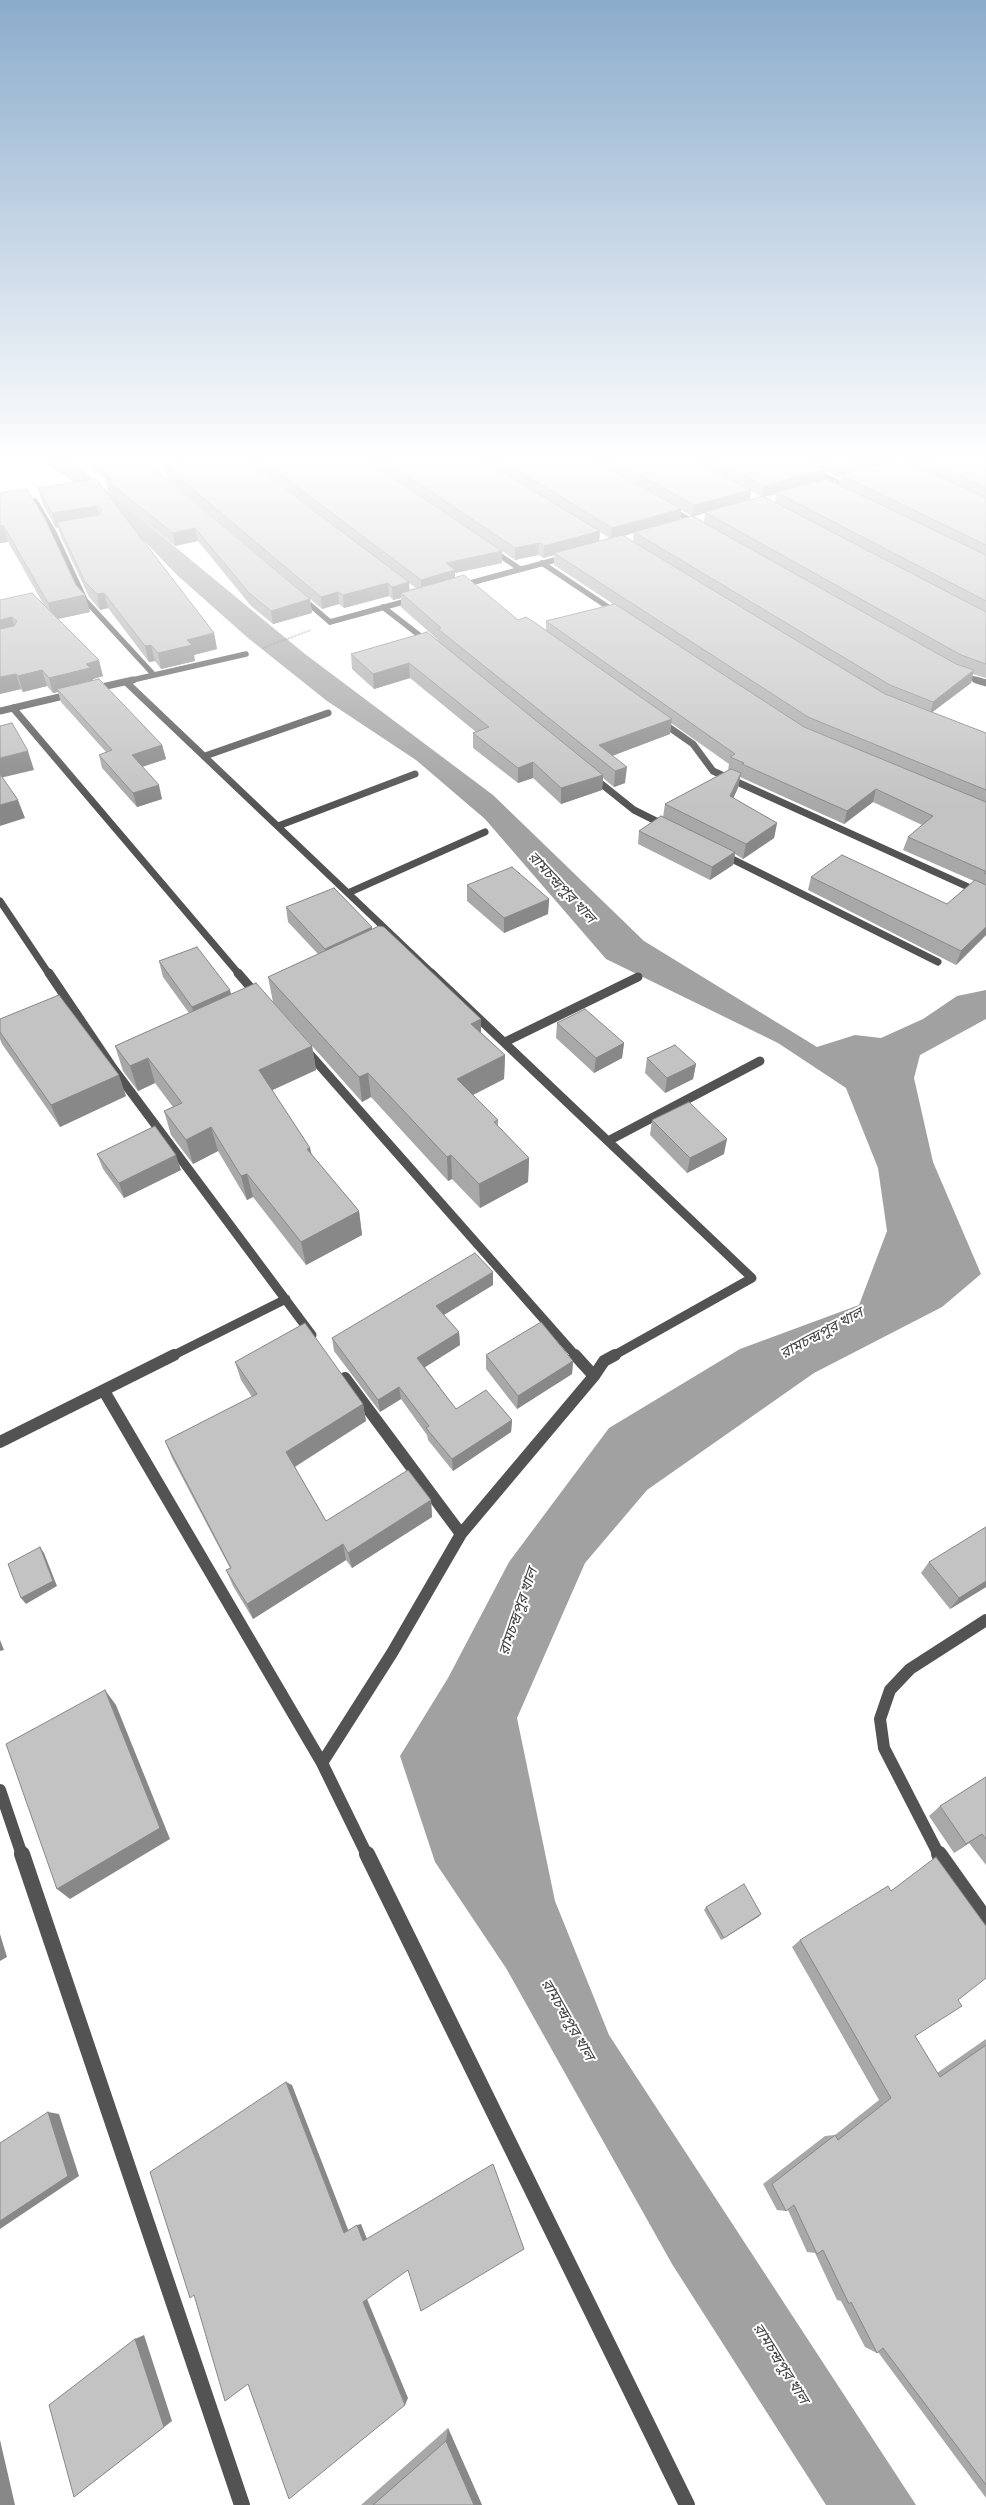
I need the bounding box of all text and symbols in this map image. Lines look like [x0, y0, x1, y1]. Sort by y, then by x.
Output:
water label: রামচন্দ্রপুর খাল [523, 849, 599, 927]
water label: রামচন্দ্রপুর খাল [778, 1305, 866, 1363]
water label: রামচন্দ্রপুর খাল [496, 1566, 542, 1658]
water label: রামচন্দ্রপুর খাল [536, 1976, 598, 2064]
water label: রামচন্দ্রপুর খাল [748, 2321, 812, 2407]

